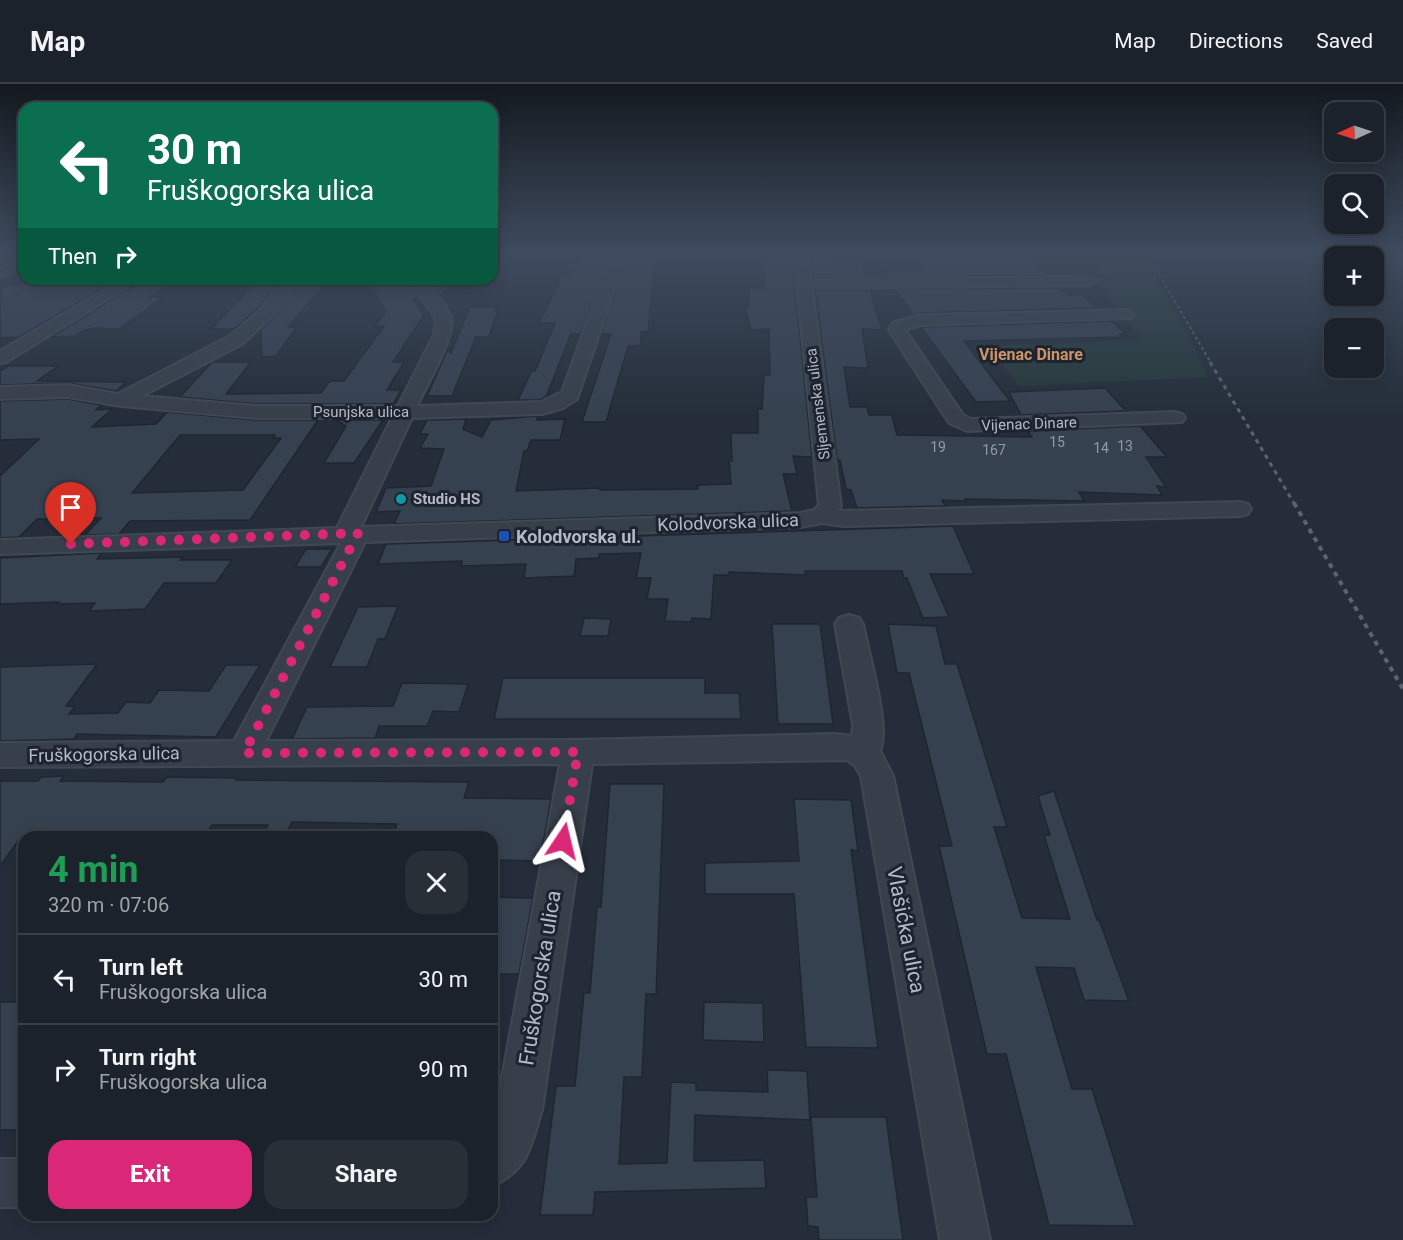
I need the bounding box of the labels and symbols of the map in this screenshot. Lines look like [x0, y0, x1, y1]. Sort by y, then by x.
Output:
north arrow [1324, 102, 1384, 162]
district label: Vijenac Dinare [979, 345, 1083, 364]
street label: Sljemenska ulica [802, 347, 834, 461]
street label: Psunjska ulica [313, 403, 409, 421]
street label: Vijenac Dinare [981, 413, 1077, 435]
house number: 15 [1049, 434, 1065, 450]
house number: 13 [1117, 438, 1133, 454]
house number: 19 [930, 439, 946, 455]
house number: 14 [1093, 440, 1109, 456]
house number: 167 [982, 442, 1006, 458]
pin [45, 482, 96, 544]
place label: Studio HS [413, 490, 480, 508]
marker: Studio HS [394, 492, 408, 506]
street label: Kolodvorska ulica [657, 509, 799, 535]
place label: Kolodvorska ul. [516, 526, 641, 547]
marker: Kolodvorska ul. [497, 529, 511, 543]
street label: Fruškogorska ulica [28, 742, 180, 766]
position arrow [531, 809, 595, 873]
street label: Vlašićka ulica [882, 865, 930, 995]
street label: Fruškogorska ulica [514, 889, 566, 1067]

